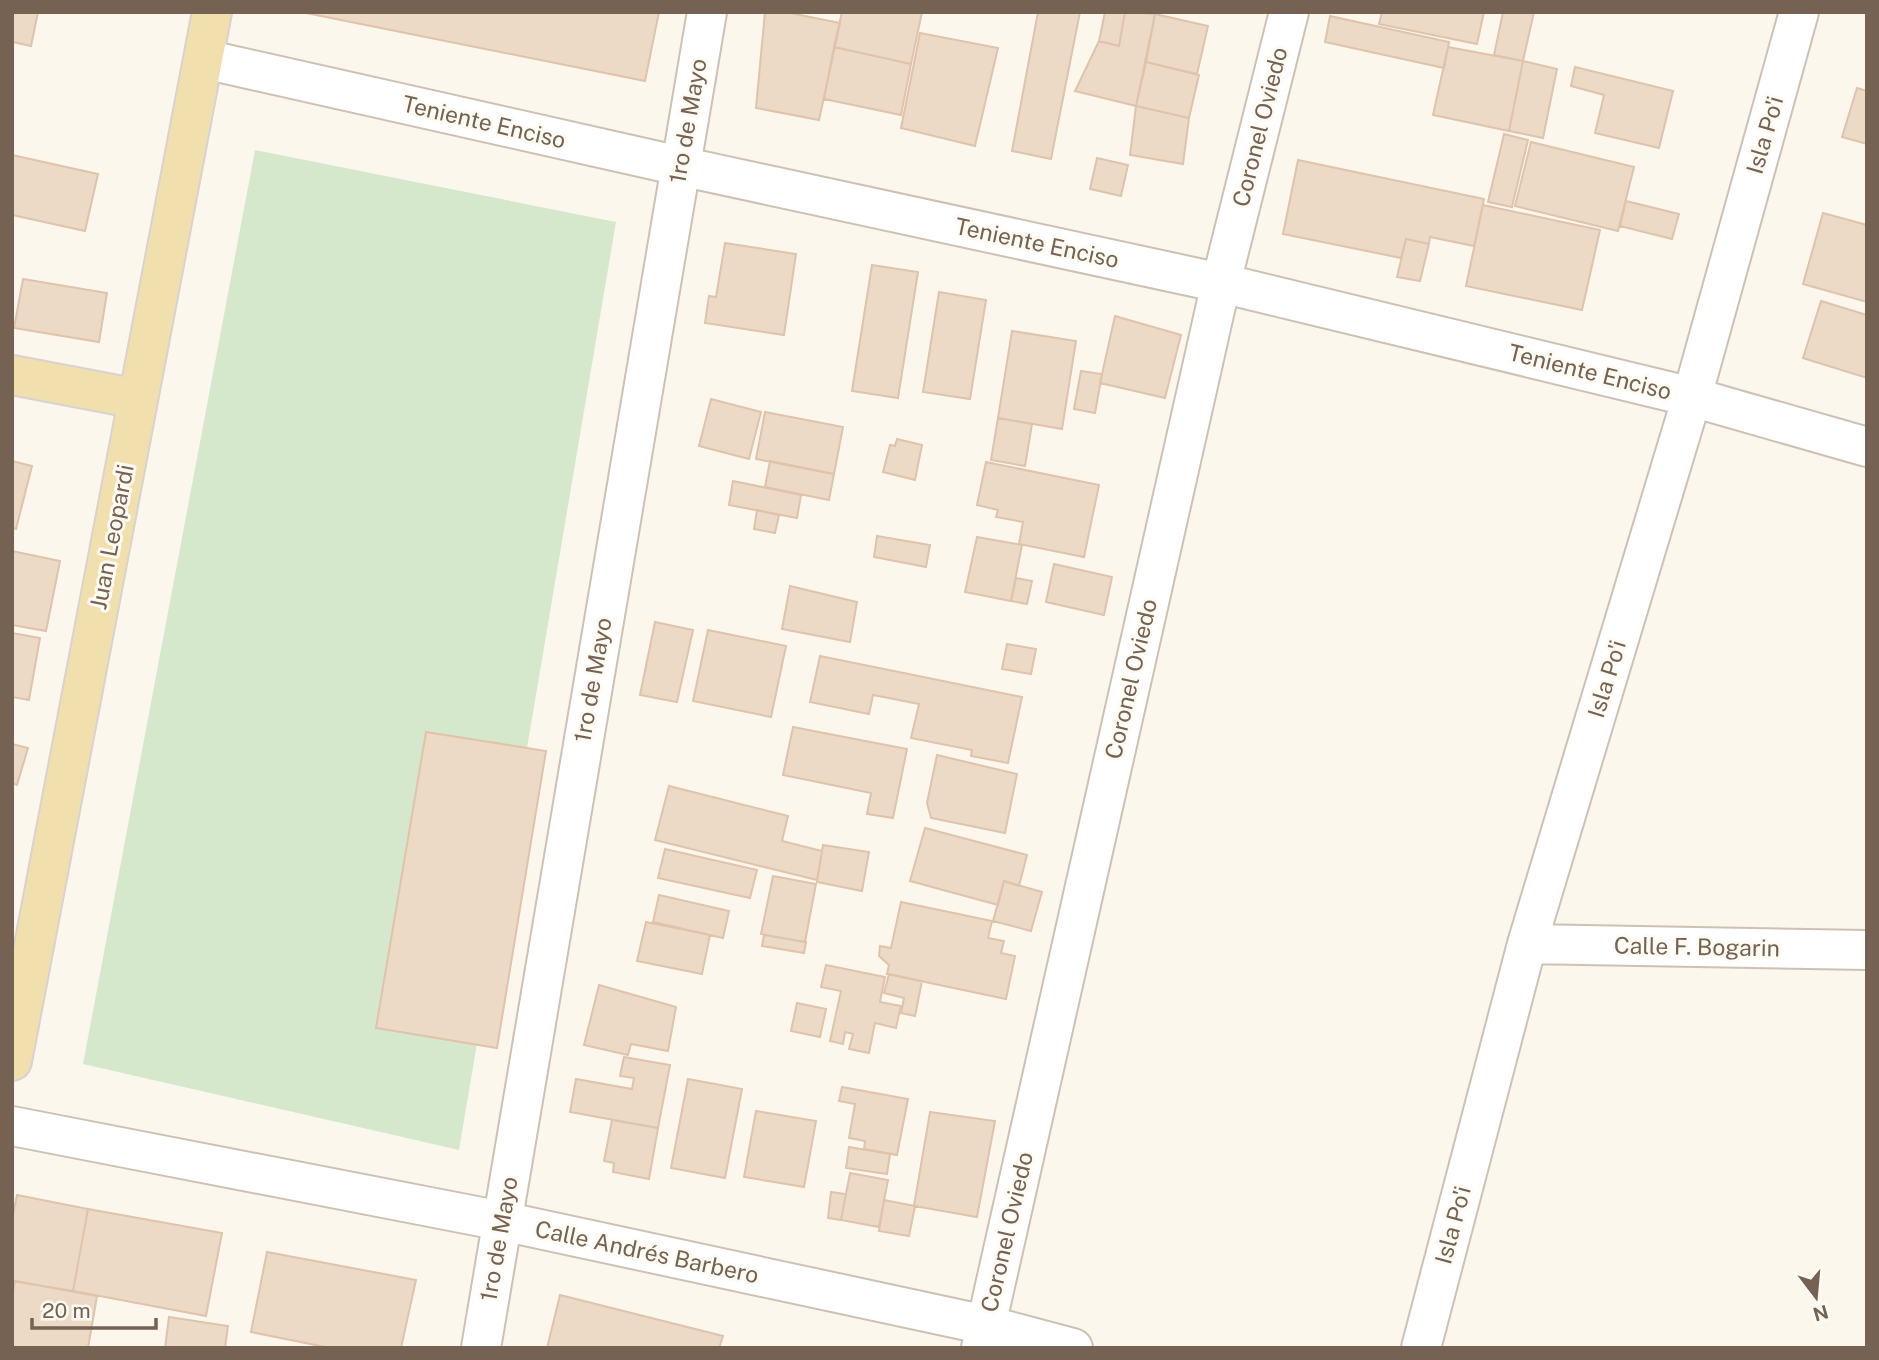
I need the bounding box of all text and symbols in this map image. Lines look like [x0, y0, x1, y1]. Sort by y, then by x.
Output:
street label: Coronel Oviedo [1227, 44, 1292, 209]
street label: 1ro de Mayo [663, 56, 712, 185]
street label: Teniente Enciso [400, 90, 568, 153]
street label: Isla Po'i [1741, 93, 1788, 177]
street label: Teniente Enciso [953, 212, 1122, 273]
street label: Teniente Enciso [1506, 338, 1674, 405]
street label: Juan Leopardi [84, 462, 139, 612]
street label: Coronel Oviedo [1099, 596, 1162, 762]
street label: 1ro de Mayo [568, 615, 617, 744]
street label: Isla Po'i [1582, 637, 1631, 721]
street label: Calle F. Bogarin [1614, 932, 1780, 961]
street label: Coronel Oviedo [975, 1149, 1038, 1315]
street label: 1ro de Mayo [474, 1174, 523, 1303]
street label: Isla Po'i [1429, 1183, 1476, 1267]
street label: Calle Andrés Barbero [533, 1215, 761, 1288]
north arrow [1781, 1262, 1851, 1332]
scale bar [32, 1286, 156, 1330]
text: 20 m [42, 1298, 91, 1323]
text: N [1811, 1301, 1831, 1326]

